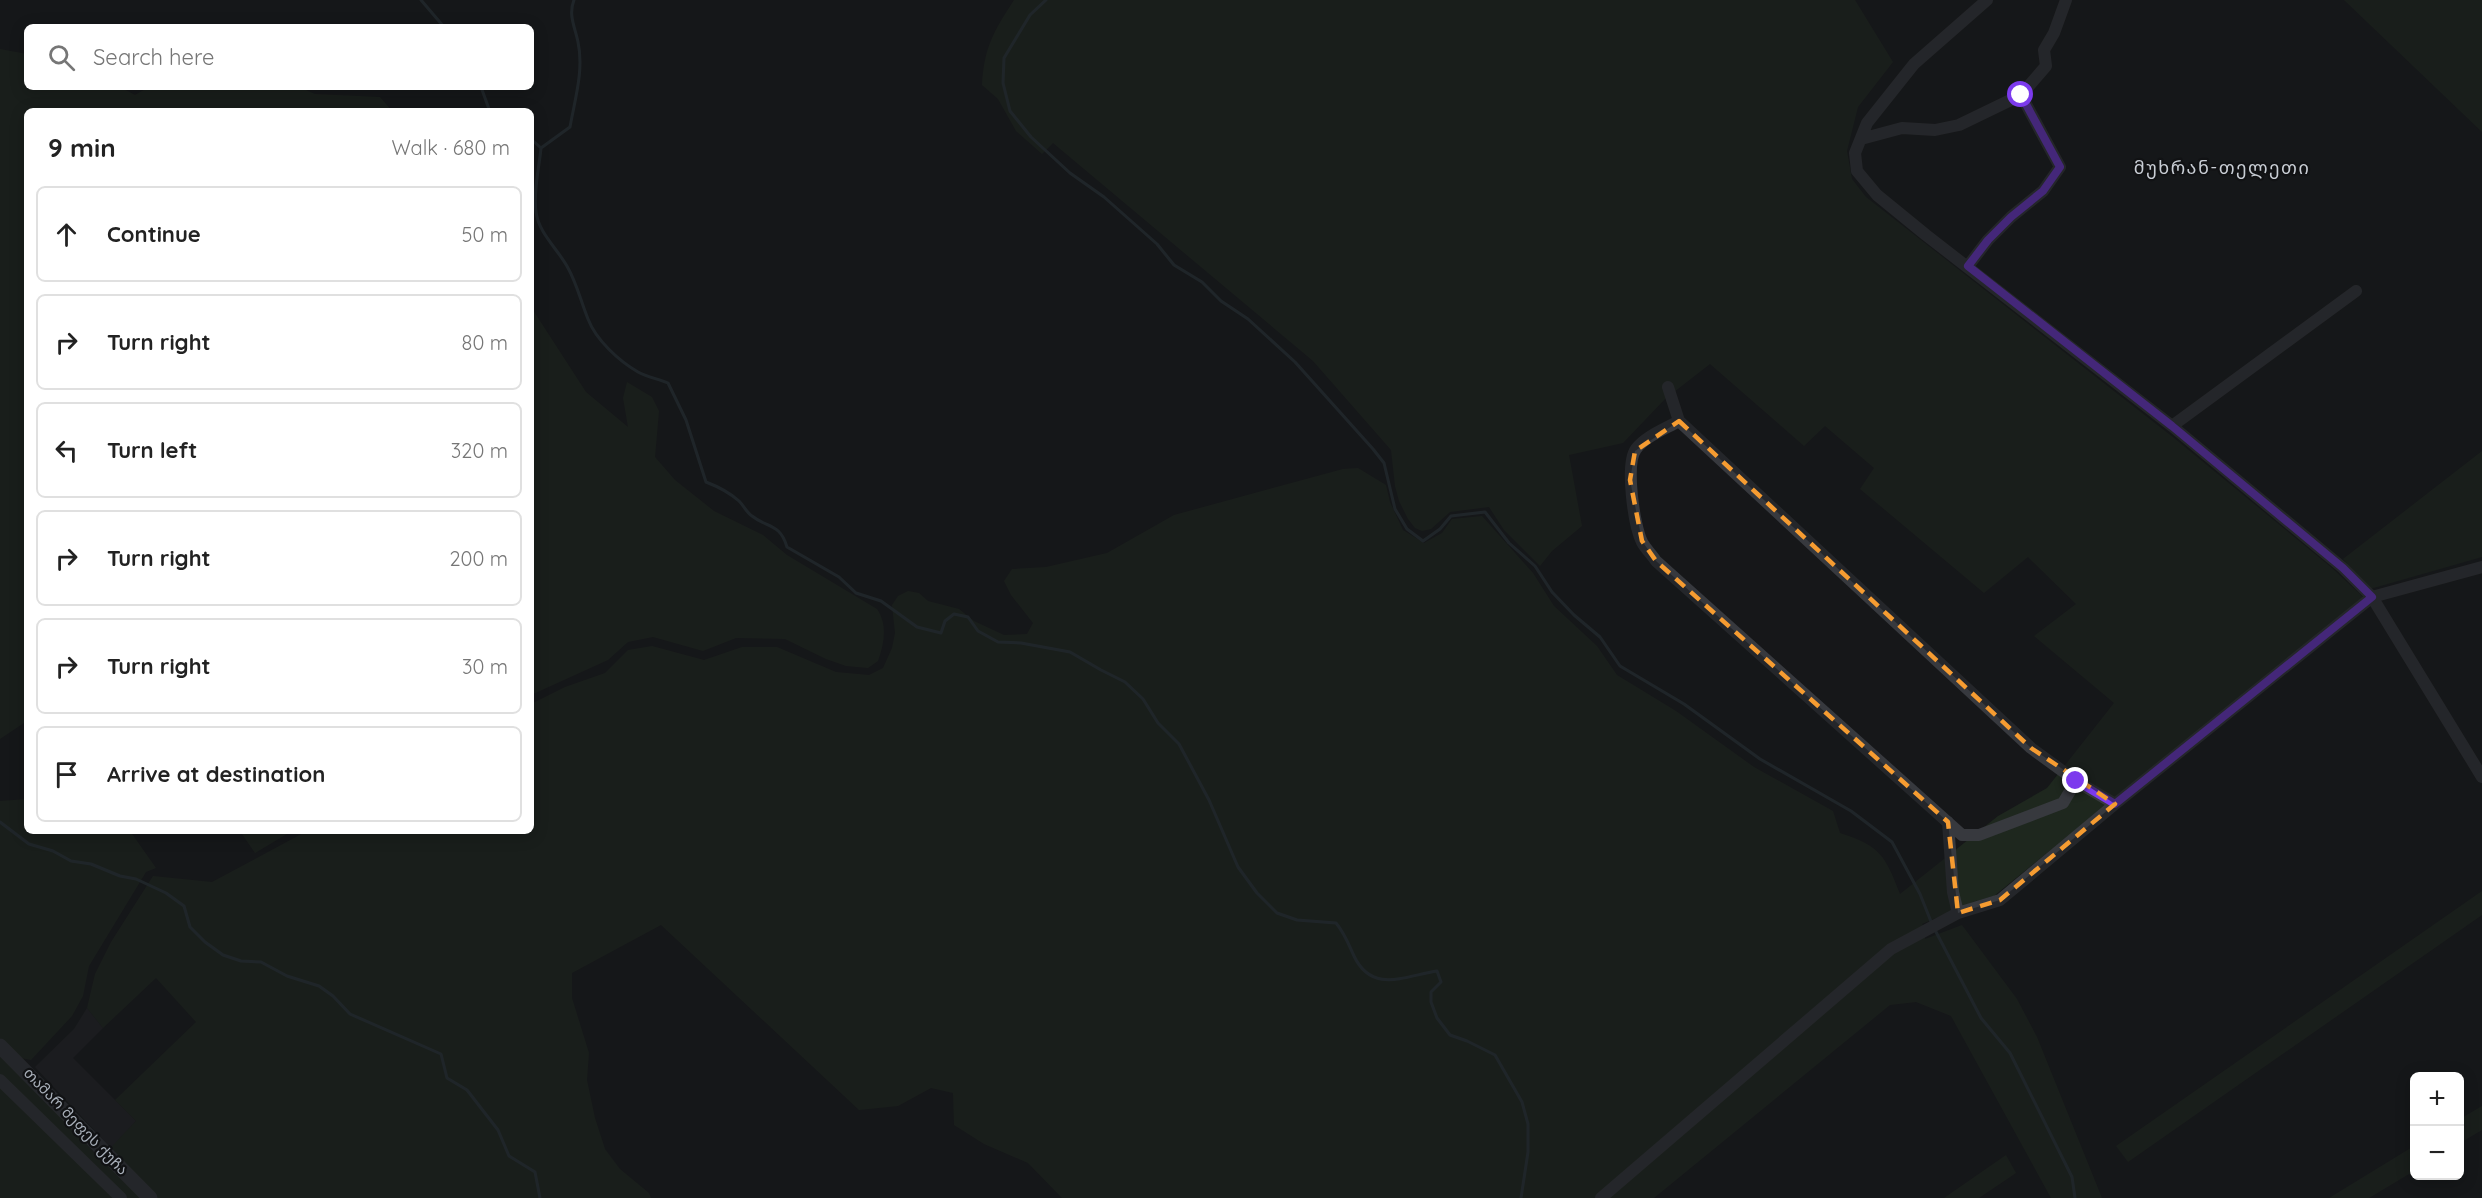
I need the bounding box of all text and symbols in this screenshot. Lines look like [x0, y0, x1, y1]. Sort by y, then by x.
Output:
search box [24, 24, 534, 90]
icon: search [45, 41, 78, 74]
text: Search here [93, 43, 214, 71]
route start [2007, 81, 2033, 107]
text: 9 min [48, 131, 116, 164]
text: Walk · 680 m [391, 135, 510, 160]
district label: მუხრან-თელეთი [2134, 156, 2310, 179]
icon: ahead [50, 218, 83, 251]
text: Continue [107, 220, 201, 248]
text: 50 m [462, 222, 508, 247]
icon: right [50, 326, 83, 359]
text: Turn right [107, 328, 211, 356]
text: 80 m [462, 330, 508, 355]
icon: left [50, 434, 83, 467]
text: Turn left [107, 436, 197, 464]
text: 320 m [451, 438, 508, 463]
icon: right [50, 542, 83, 575]
text: Turn right [107, 544, 211, 572]
text: 200 m [449, 546, 508, 571]
icon: right [50, 650, 83, 683]
text: Turn right [107, 652, 211, 680]
text: 30 m [462, 654, 508, 679]
icon: arrive [50, 758, 83, 791]
text: Arrive at destination [107, 760, 325, 788]
route end [2062, 767, 2088, 793]
street label: თამარ მეფეს ქუჩა [20, 1063, 132, 1179]
map controls [2410, 1072, 2464, 1180]
button: + [2410, 1072, 2464, 1126]
button: − [2410, 1126, 2464, 1180]

